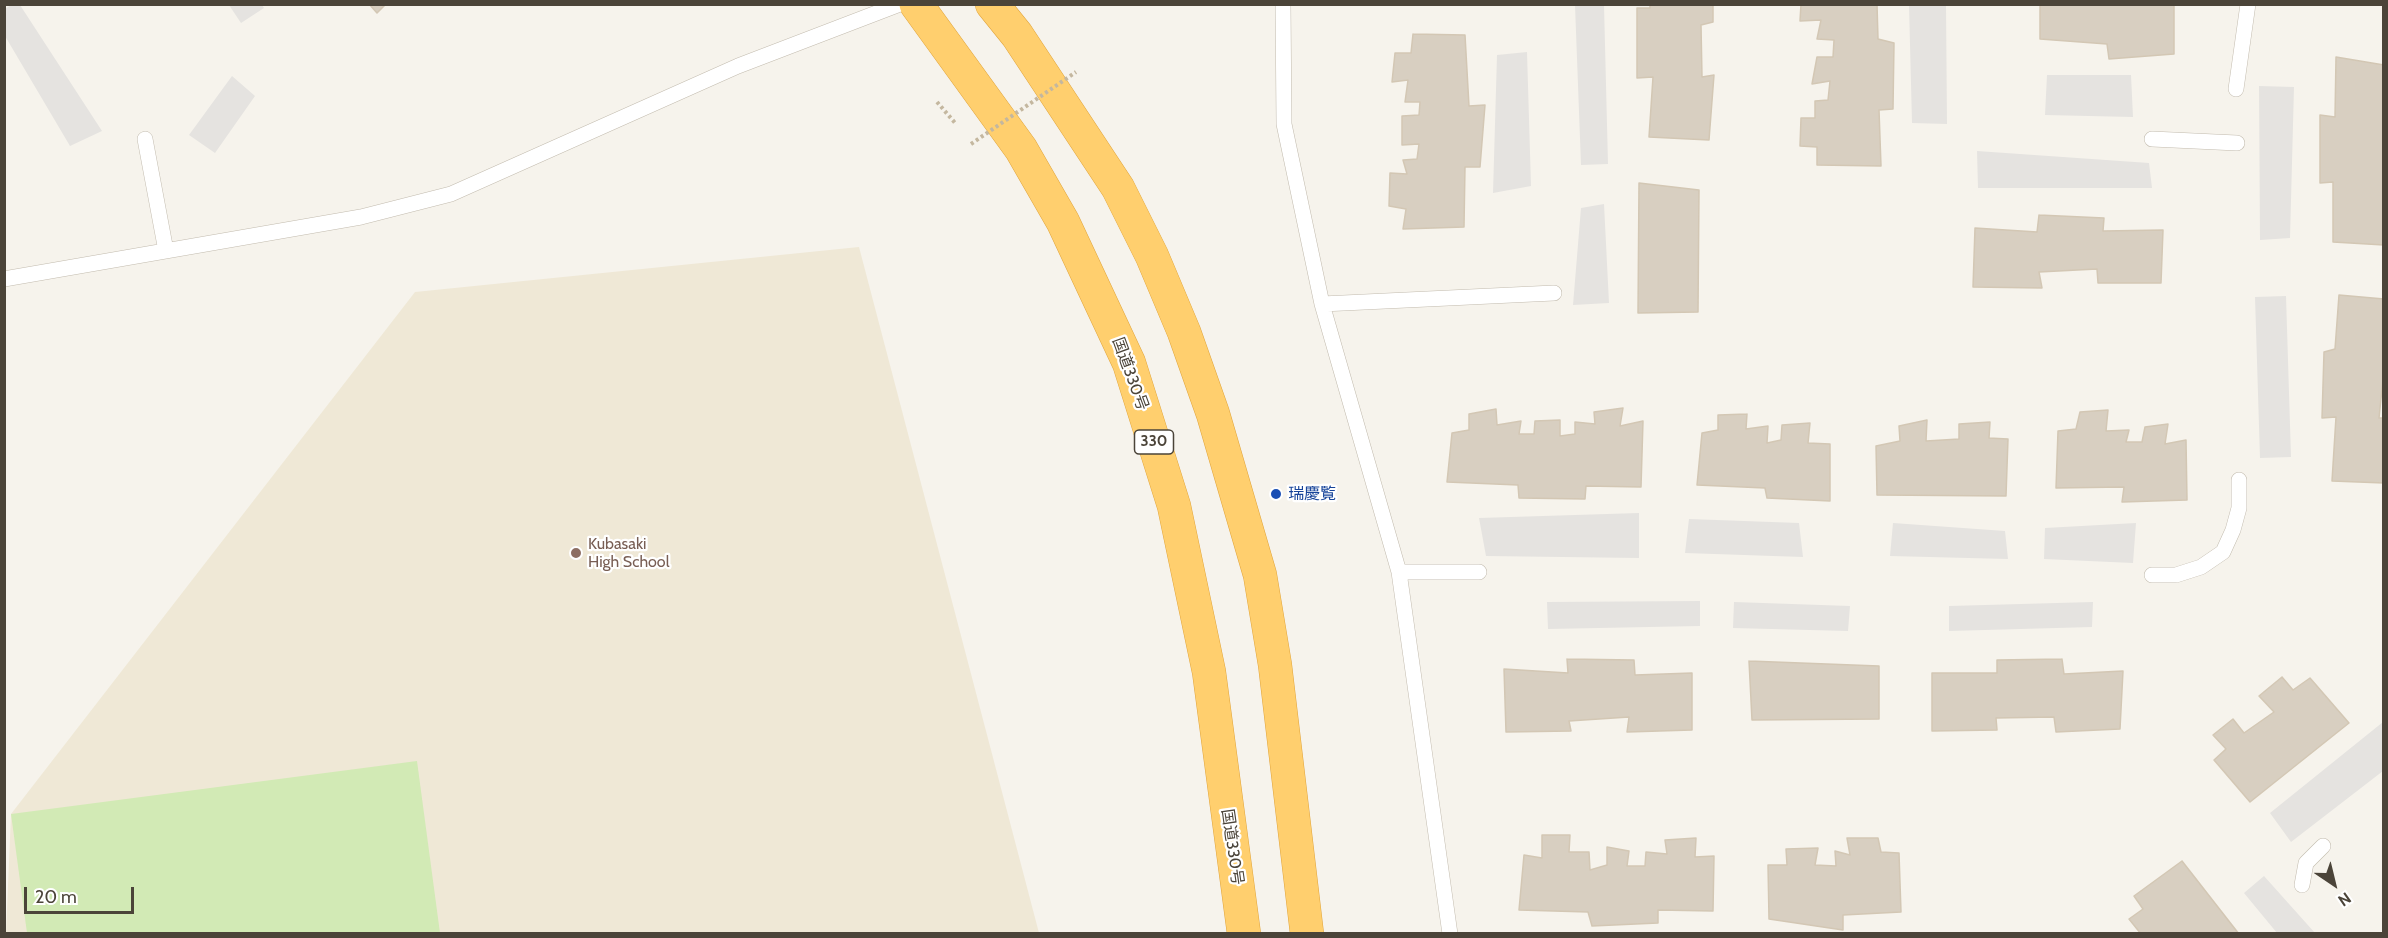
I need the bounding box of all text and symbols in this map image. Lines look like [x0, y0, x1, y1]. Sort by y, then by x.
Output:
street label: 国道330号 [1108, 335, 1152, 413]
road number: 330 [1134, 430, 1174, 454]
place label: 瑞慶覧 [1288, 484, 1336, 504]
marker: 瑞慶覧 [1269, 487, 1283, 501]
place label: Kubasaki High School [588, 534, 669, 572]
marker: Kubasaki High School [569, 546, 583, 560]
street label: 国道330号 [1217, 808, 1247, 886]
north arrow [2304, 854, 2364, 914]
scale bar [27, 875, 136, 913]
text: 20 m [35, 886, 77, 908]
text: N [2335, 888, 2355, 910]

